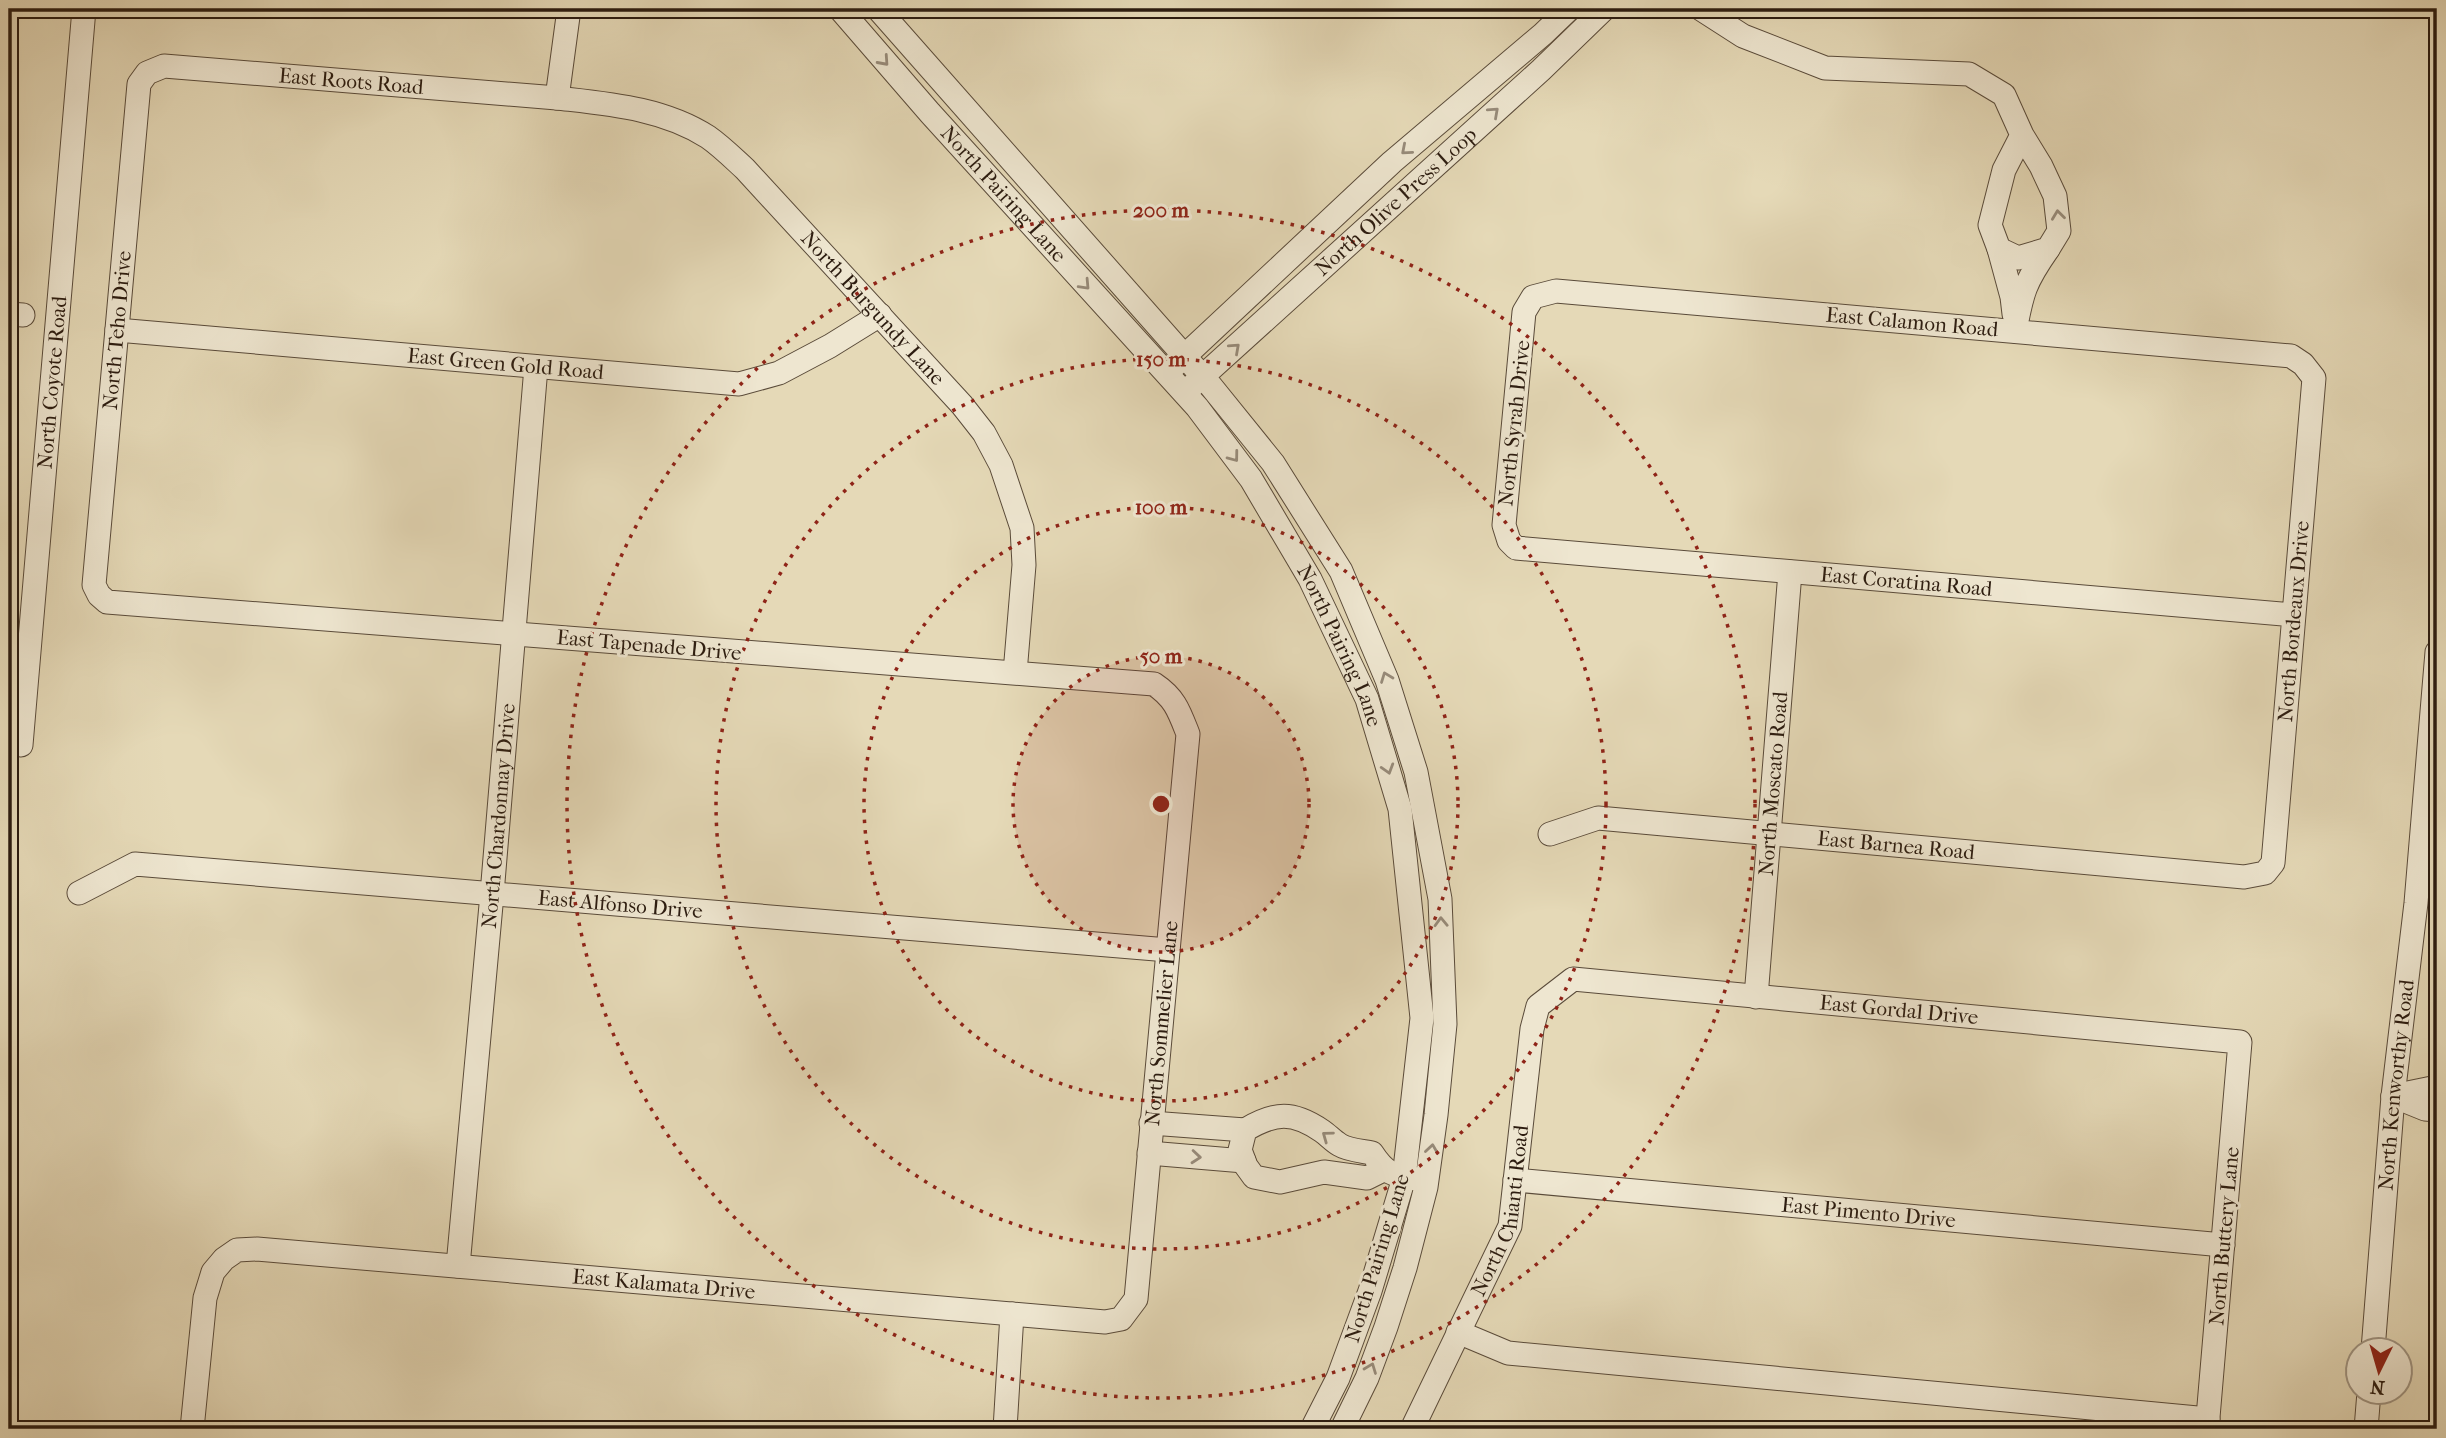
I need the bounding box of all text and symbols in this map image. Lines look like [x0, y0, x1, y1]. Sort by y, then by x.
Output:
one-way arrow [876, 53, 888, 66]
street label: East Roots Road [278, 63, 425, 99]
one-way arrow [1486, 108, 1499, 120]
street label: North Pairing Lane [936, 121, 1071, 267]
street label: North Olive Press Loop [1310, 122, 1482, 281]
one-way arrow [1402, 141, 1415, 154]
text: 200 m [1133, 198, 1190, 222]
one-way arrow [2050, 210, 2065, 221]
street label: North Burgundy Lane [796, 226, 950, 390]
street label: North Teho Drive [98, 250, 136, 411]
one-way arrow [1077, 277, 1089, 290]
street label: North Coyote Road [33, 294, 71, 470]
street label: East Calamon Road [1825, 303, 2000, 342]
street label: North Syrah Drive [1493, 339, 1535, 507]
street label: East Green Gold Road [406, 343, 605, 384]
one-way arrow [1227, 343, 1240, 356]
text: 150 m [1136, 347, 1187, 371]
one-way arrow [1226, 449, 1238, 462]
text: 100 m [1135, 495, 1188, 519]
street label: North Bordeaux Drive [2273, 520, 2314, 723]
street label: North Pairing Lane [1292, 560, 1387, 729]
street label: East Coratina Road [1819, 562, 1994, 601]
street label: East Tapenade Drive [555, 625, 743, 665]
text: 50 m [1140, 644, 1183, 668]
one-way arrow [1380, 672, 1394, 684]
street label: North Moscato Road [1754, 690, 1792, 877]
street label: North Chardonnay Drive [477, 702, 520, 930]
one-way arrow [1379, 763, 1394, 775]
centre of rings [1149, 792, 1173, 816]
street label: East Barnea Road [1816, 826, 1977, 864]
street label: East Alfonso Drive [537, 886, 704, 923]
one-way arrow [1434, 917, 1449, 928]
street label: North Sommelier Lane [1140, 920, 1183, 1127]
street label: North Kenworthy Road [2374, 978, 2419, 1191]
street label: East Gordal Drive [1819, 990, 1979, 1029]
street label: North Chianti Road [1466, 1123, 1533, 1300]
one-way arrow [1323, 1132, 1335, 1144]
one-way arrow [1424, 1143, 1439, 1155]
street label: North Buttery Lane [2204, 1146, 2244, 1326]
one-way arrow [1191, 1149, 1202, 1164]
street label: North Pairing Lane [1340, 1171, 1414, 1345]
street label: East Pimento Drive [1780, 1193, 1957, 1232]
street label: East Kalamata Drive [571, 1264, 756, 1304]
north arrow [2344, 1336, 2414, 1406]
one-way arrow [1362, 1362, 1376, 1374]
text: N [2369, 1375, 2386, 1399]

